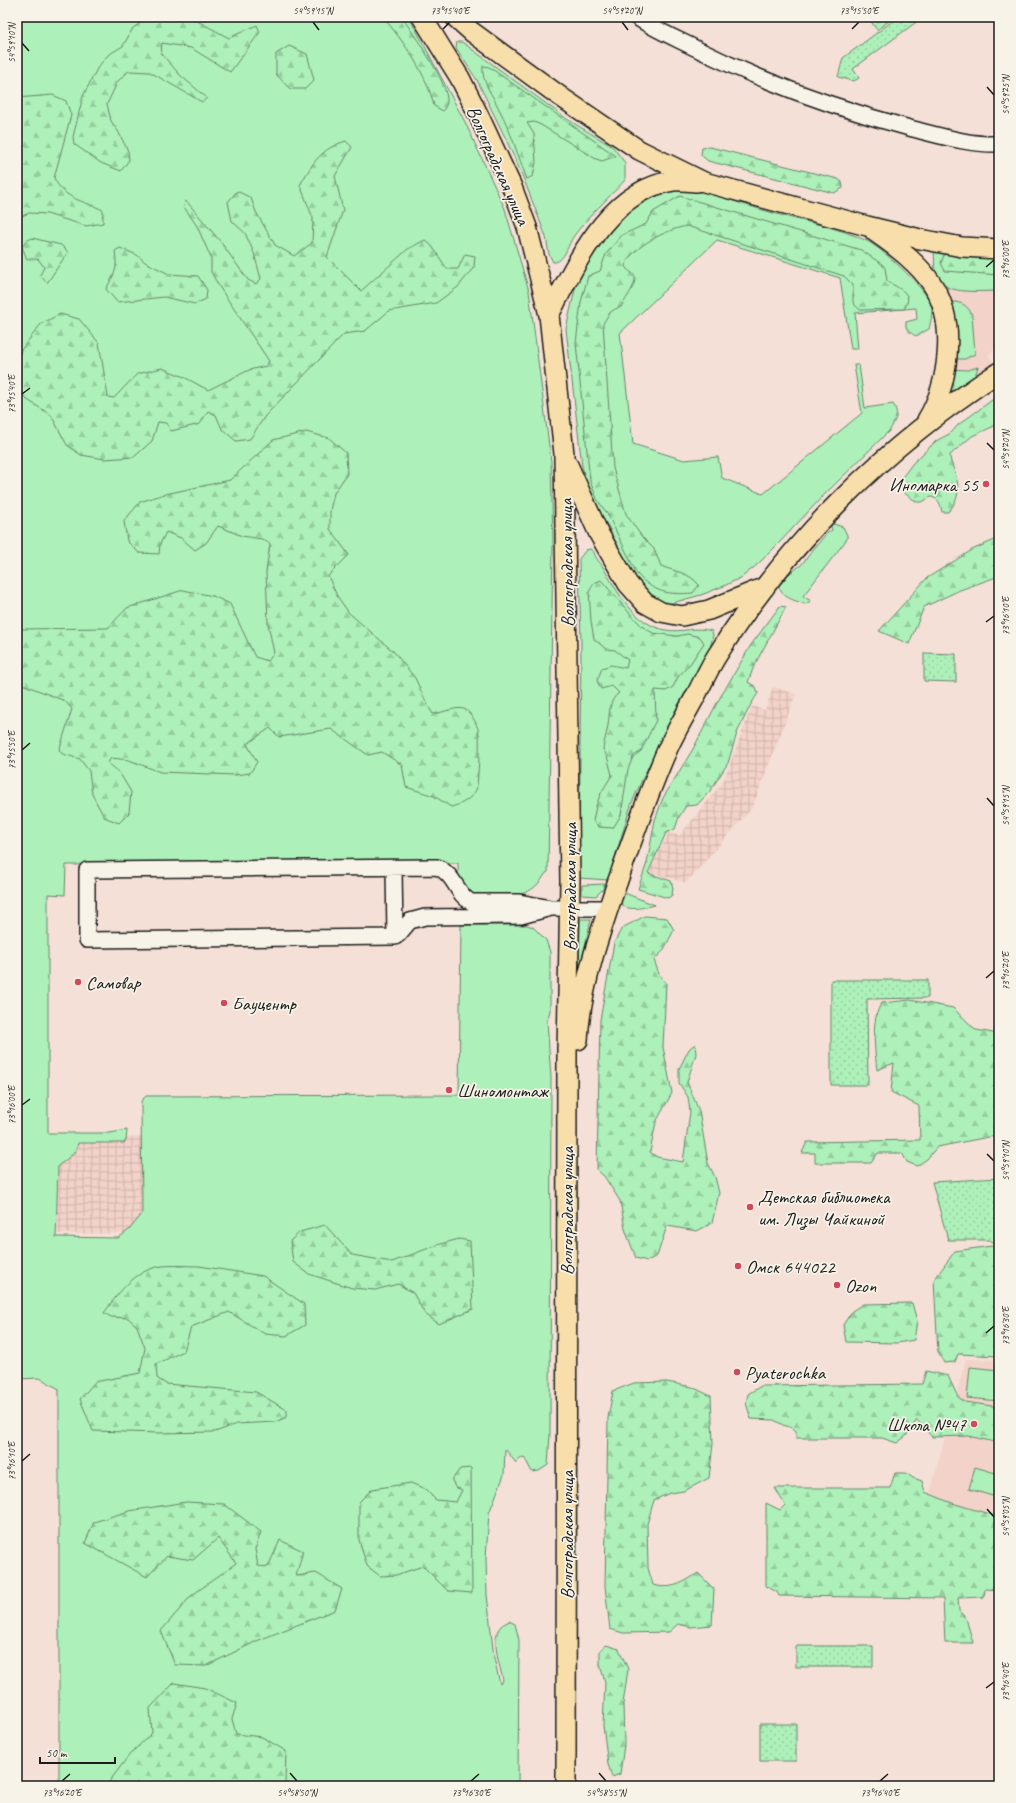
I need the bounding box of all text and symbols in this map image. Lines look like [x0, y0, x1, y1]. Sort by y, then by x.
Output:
text: 54°59'15"N [293, 4, 335, 17]
text: 73°15'40"E [431, 4, 471, 17]
text: 54°59'20"N [602, 4, 644, 17]
text: 73°15'50"E [840, 4, 880, 17]
text: 54°59'10"N [5, 21, 18, 63]
text: 54°59'25"N [999, 73, 1012, 115]
street label: Волгоградская улица [461, 102, 536, 230]
text: 73°16'00"E [999, 239, 1012, 279]
text: 73°15'40"E [5, 373, 18, 413]
text: 54°59'20"N [999, 428, 1012, 470]
place label: Иномарка 55 [889, 473, 979, 497]
marker: Иномарка 55 [981, 479, 991, 489]
street label: Волгоградская улица [554, 497, 580, 627]
text: 73°16'10"E [999, 595, 1012, 635]
text: 73°15'50"E [5, 729, 18, 769]
text: 54°59'15"N [999, 784, 1012, 826]
street label: Волгоградская улица [558, 821, 582, 951]
text: 73°16'20"E [999, 950, 1012, 990]
place label: Самовар [86, 971, 142, 995]
marker: Самовар [73, 977, 83, 987]
place label: Бауцентр [232, 992, 297, 1016]
marker: Бауцентр [219, 998, 229, 1008]
place label: Шиномонтаж [457, 1079, 550, 1103]
text: 73°16'00"E [5, 1084, 18, 1124]
marker: Шиномонтаж [444, 1085, 454, 1095]
text: 54°59'10"N [999, 1139, 1012, 1181]
street label: Волгоградская улица [555, 1145, 579, 1275]
place label: Детская библиотека им. Лизы Чайкиной [758, 1185, 891, 1231]
marker: Детская библиотека им. Лизы Чайкиной [745, 1202, 755, 1212]
place label: Омск 644022 [746, 1255, 836, 1279]
marker: Омск 644022 [733, 1261, 743, 1271]
place label: Ozon [845, 1274, 877, 1298]
marker: Ozon [832, 1280, 842, 1290]
text: 73°16'30"E [999, 1305, 1012, 1345]
place label: Pyaterochka [745, 1361, 827, 1385]
marker: Pyaterochka [732, 1367, 742, 1377]
place label: Школа №47 [887, 1413, 967, 1437]
marker: Школа №47 [969, 1419, 979, 1429]
text: 73°16'10"E [5, 1440, 18, 1480]
street label: Волгоградская улица [555, 1469, 579, 1599]
text: 54°59'05"N [999, 1495, 1012, 1537]
text: 73°16'40"E [999, 1661, 1012, 1701]
scale bar [40, 1739, 115, 1765]
text: 50 m [46, 1745, 68, 1761]
text: 73°16'20"E [43, 1786, 83, 1799]
text: 54°58'50"N [277, 1786, 319, 1799]
text: 73°16'30"E [452, 1786, 492, 1799]
text: 54°58'55"N [586, 1786, 628, 1799]
text: 73°16'40"E [861, 1786, 901, 1799]

